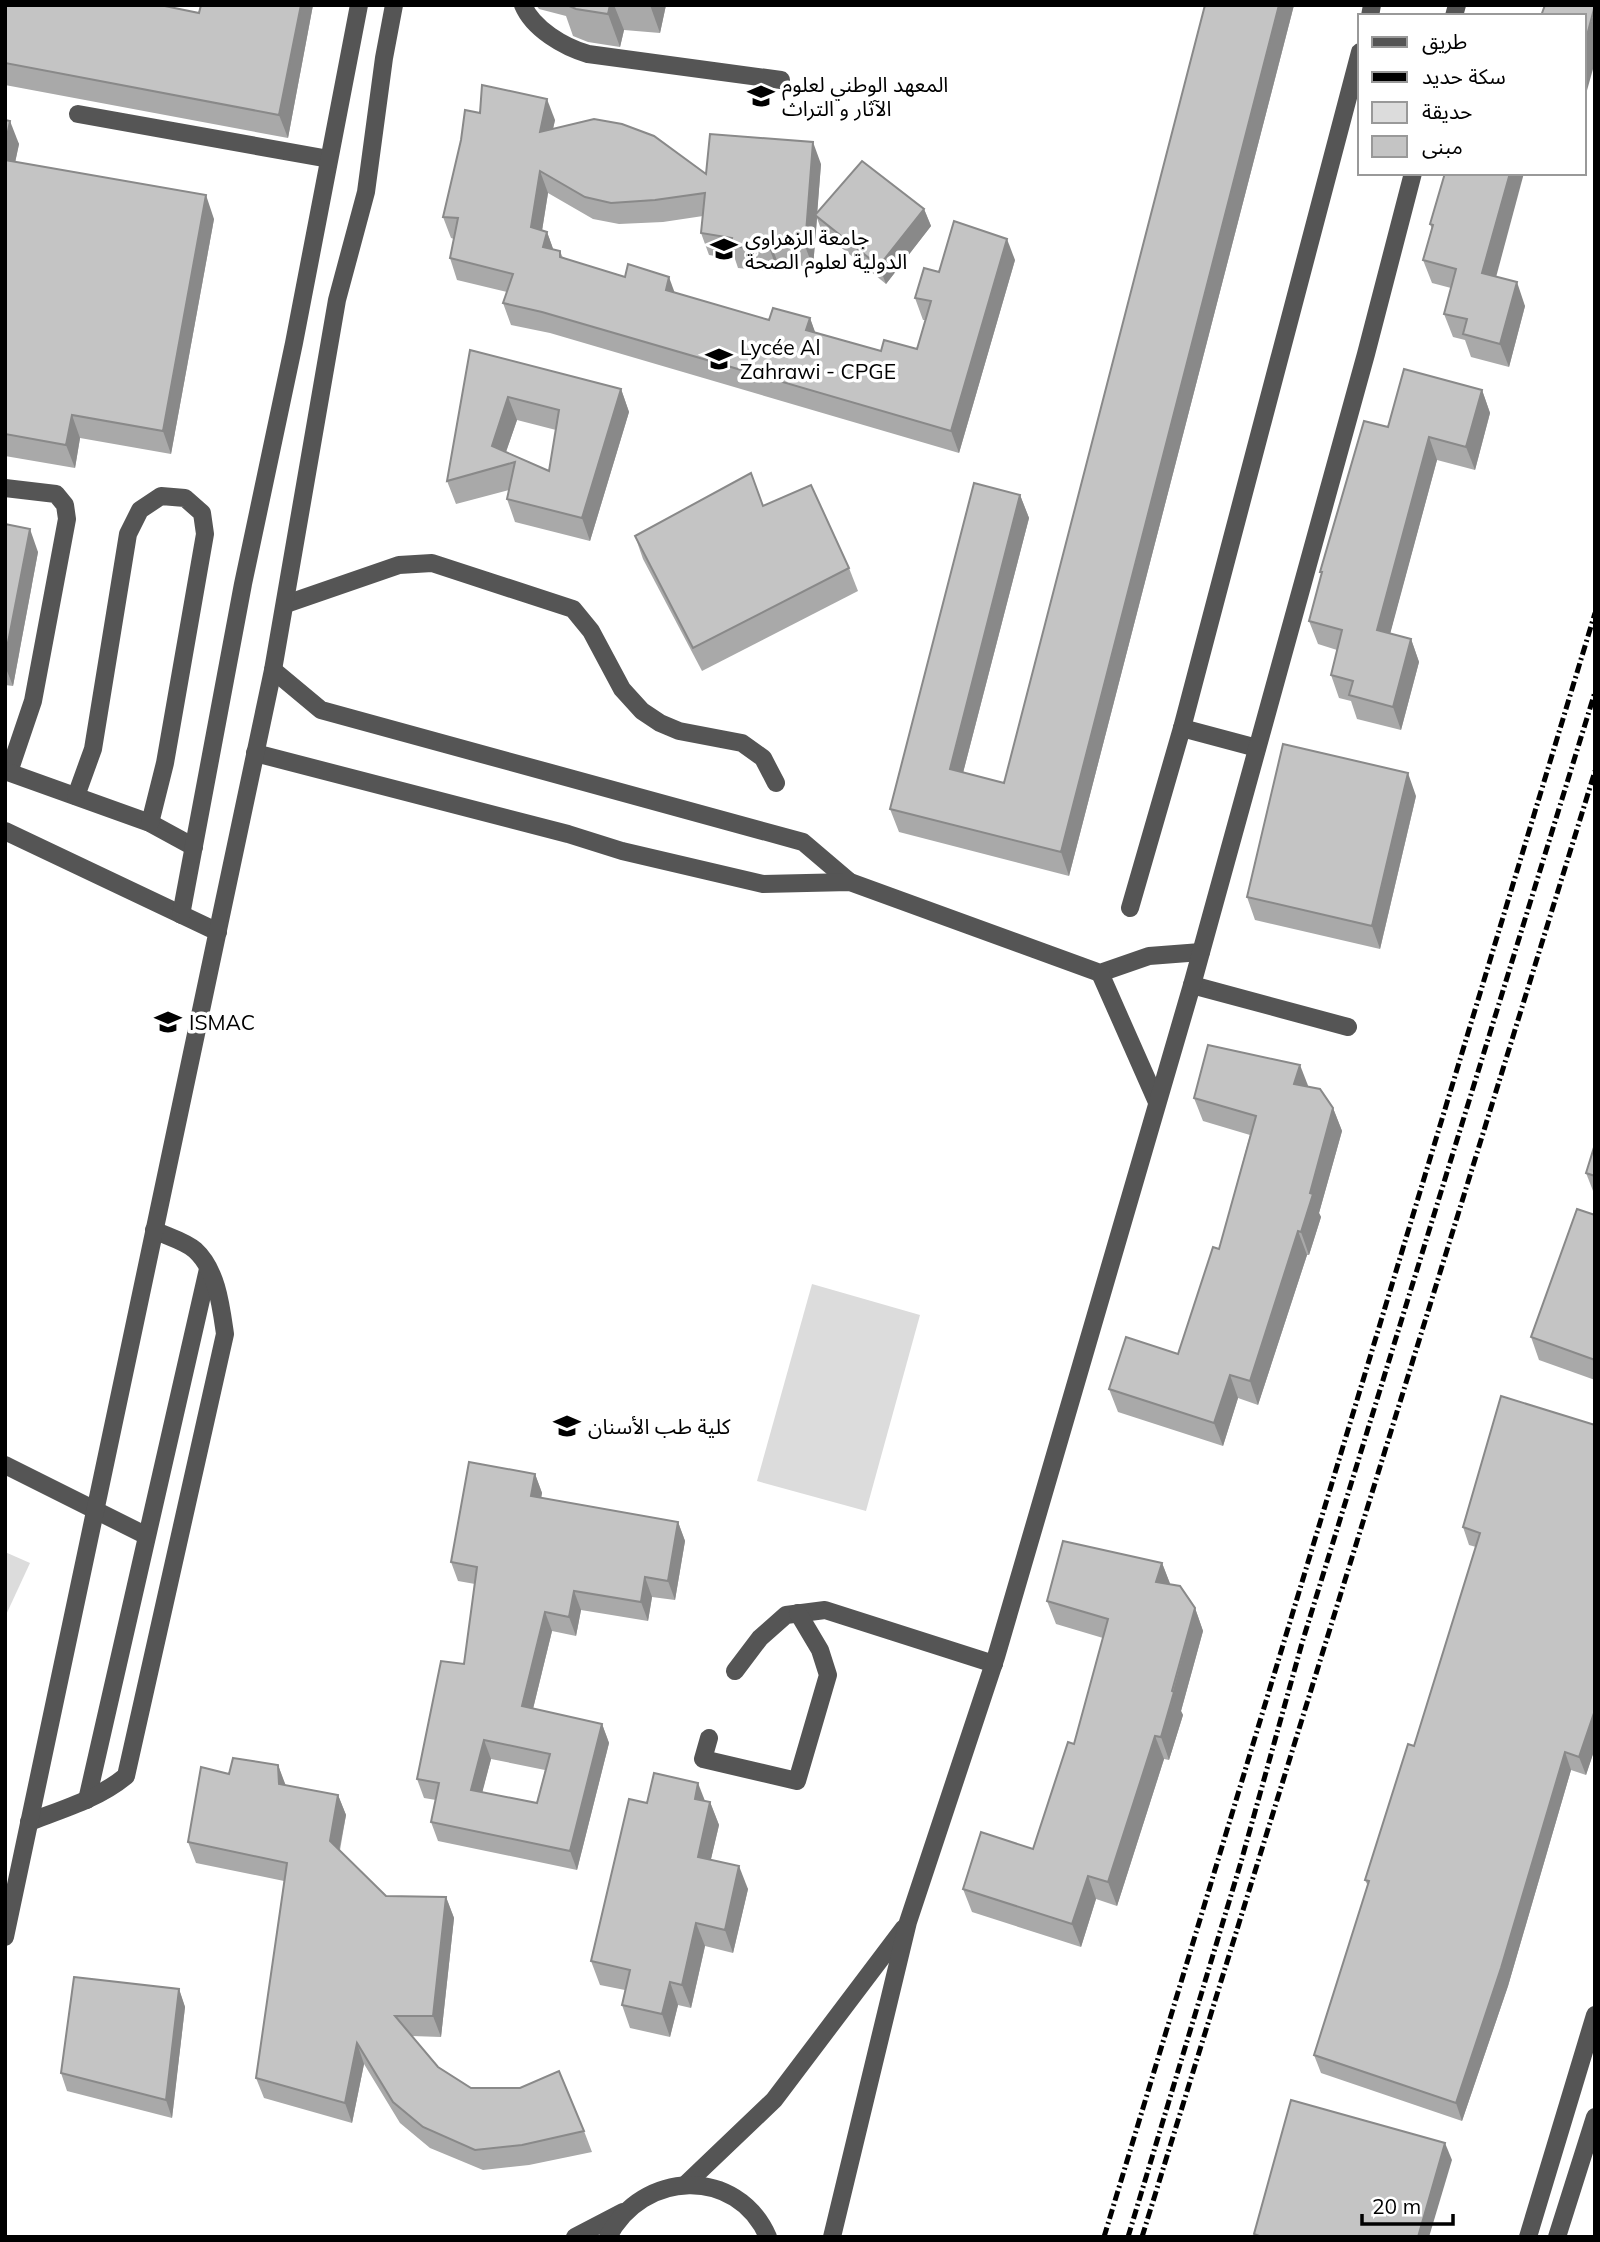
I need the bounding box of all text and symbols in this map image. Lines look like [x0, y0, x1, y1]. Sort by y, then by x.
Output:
legend [1358, 14, 1586, 175]
text: طريق [1422, 28, 1467, 55]
text: سكة حديد [1422, 63, 1506, 89]
place label: المعهد الوطني لعلوم الآثار و التراث [782, 71, 948, 121]
school or university icon: المعهد الوطني لعلوم الآثار و التراث [746, 81, 776, 111]
text: حديقة [1422, 98, 1472, 124]
text: مبنى [1422, 133, 1463, 159]
place label: جامعة الزهراوي الدولية لعلوم الصحة [745, 224, 907, 278]
school or university icon: جامعة الزهراوي الدولية لعلوم الصحة [709, 234, 739, 264]
place label: Lycée Al Zahrawi - CPGE [740, 334, 896, 384]
school or university icon: Lycée Al Zahrawi - CPGE [704, 344, 734, 374]
school or university icon: ISMAC [153, 1007, 183, 1037]
place label: ISMAC [189, 1009, 255, 1035]
school or university icon: كلية طب الأسنان [552, 1411, 582, 1441]
place label: كلية طب الأسنان [588, 1413, 731, 1439]
scale bar [1362, 2182, 1453, 2226]
text: 20 m [1372, 2193, 1421, 2219]

